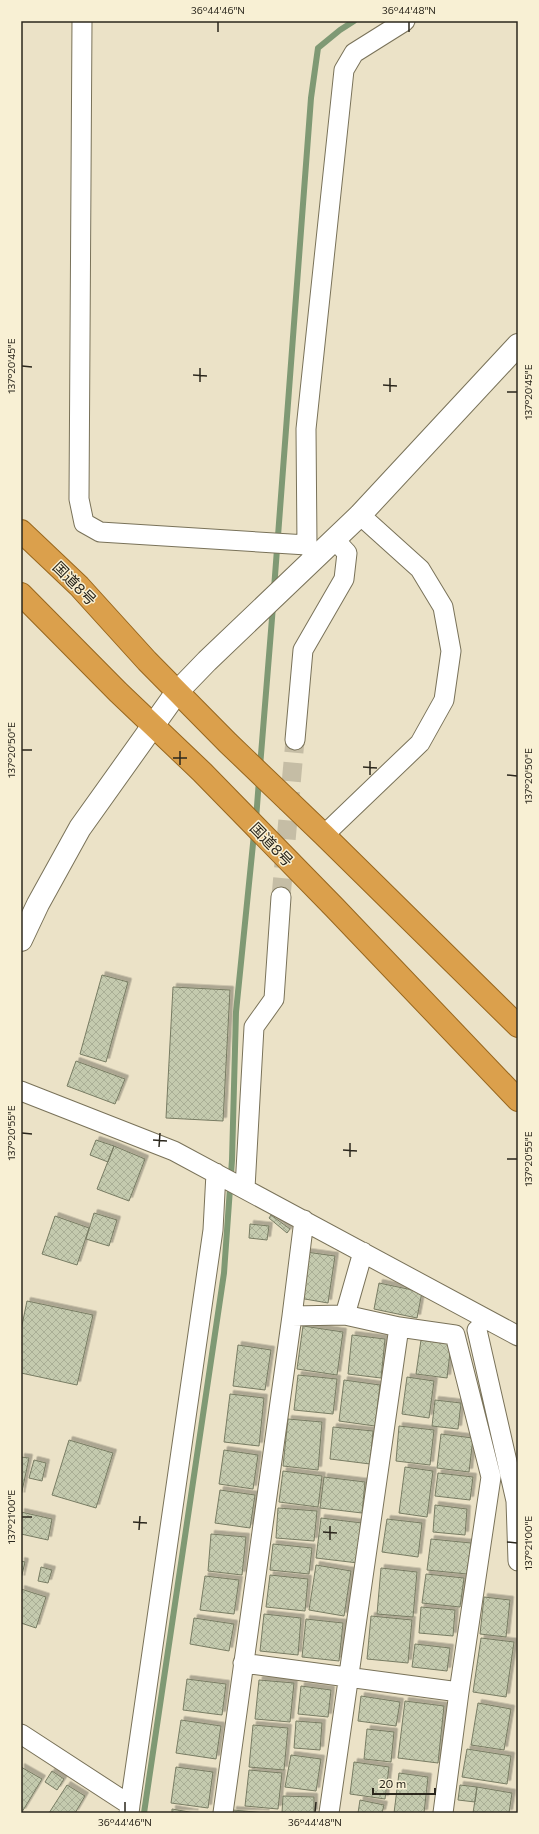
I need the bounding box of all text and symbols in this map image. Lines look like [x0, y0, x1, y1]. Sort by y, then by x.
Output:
text: 36°44'46"N [191, 4, 245, 16]
text: 36°44'48"N [382, 4, 436, 16]
text: 137°20'45"E [5, 338, 17, 394]
text: 137°20'45"E [522, 364, 534, 420]
street label: 国道8号 [50, 558, 100, 608]
text: 137°20'50"E [5, 722, 17, 778]
text: 137°20'50"E [522, 748, 534, 804]
street label: 国道8号 [247, 818, 297, 870]
text: 137°20'55"E [5, 1105, 17, 1161]
text: 137°20'55"E [522, 1131, 534, 1187]
text: 137°21'00"E [5, 1490, 17, 1544]
text: 137°21'00"E [522, 1516, 534, 1570]
scale bar [373, 1770, 435, 1796]
text: 20 m [379, 1776, 406, 1790]
text: 36°44'46"N [98, 1816, 152, 1828]
text: 36°44'48"N [288, 1816, 342, 1828]

